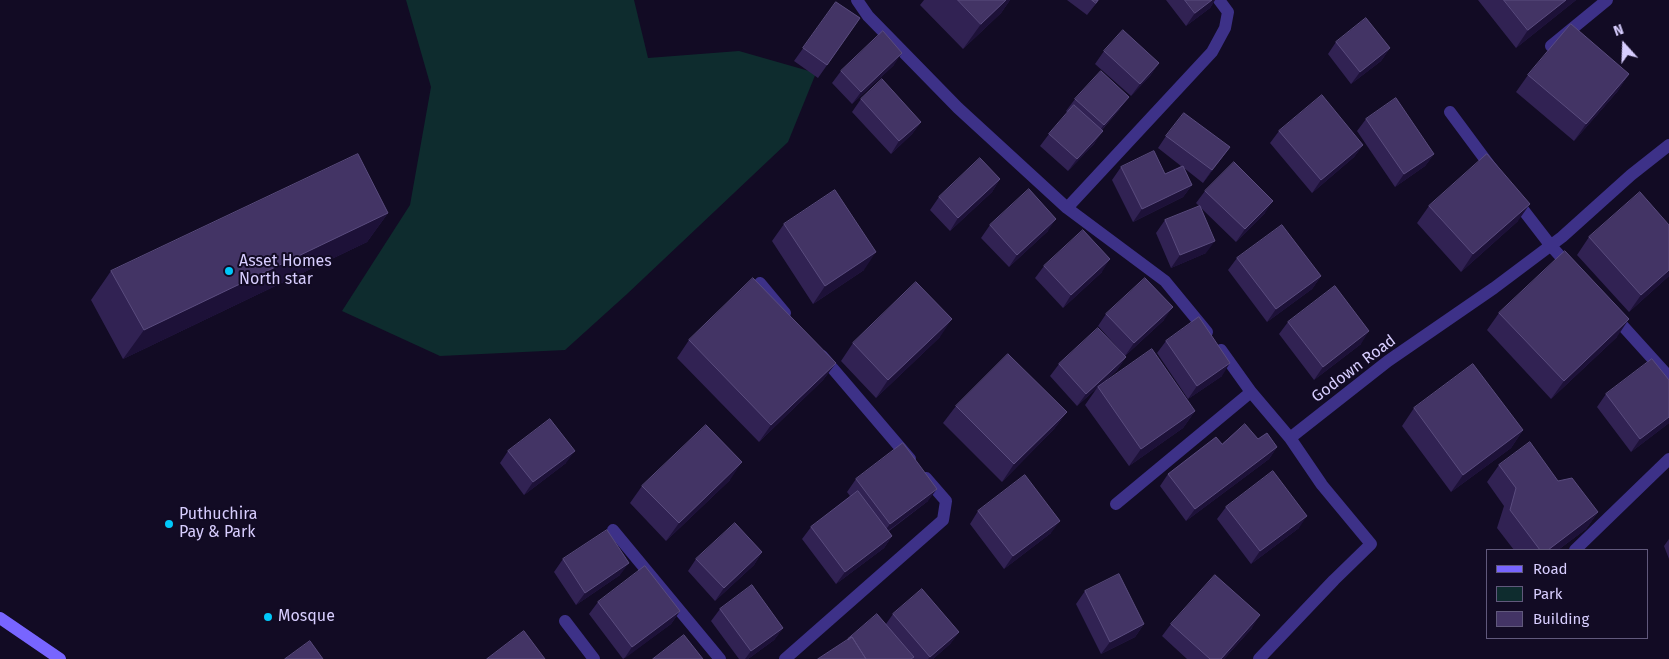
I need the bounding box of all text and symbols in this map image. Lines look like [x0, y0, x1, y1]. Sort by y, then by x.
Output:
north arrow [1599, 20, 1649, 70]
text: N [1611, 21, 1626, 40]
place label: Asset Homes North star [239, 252, 332, 290]
marker: Asset Homes North star [223, 265, 235, 277]
street label: Godown Road [1308, 331, 1400, 407]
place label: Puthuchira Pay & Park [179, 505, 257, 543]
marker: Puthuchira Pay & Park [163, 518, 175, 530]
legend [1486, 549, 1649, 639]
text: Road [1533, 560, 1568, 578]
text: Park [1533, 585, 1563, 603]
place label: Mosque [278, 607, 335, 627]
text: Building [1533, 610, 1589, 628]
marker: Mosque [262, 611, 274, 623]

